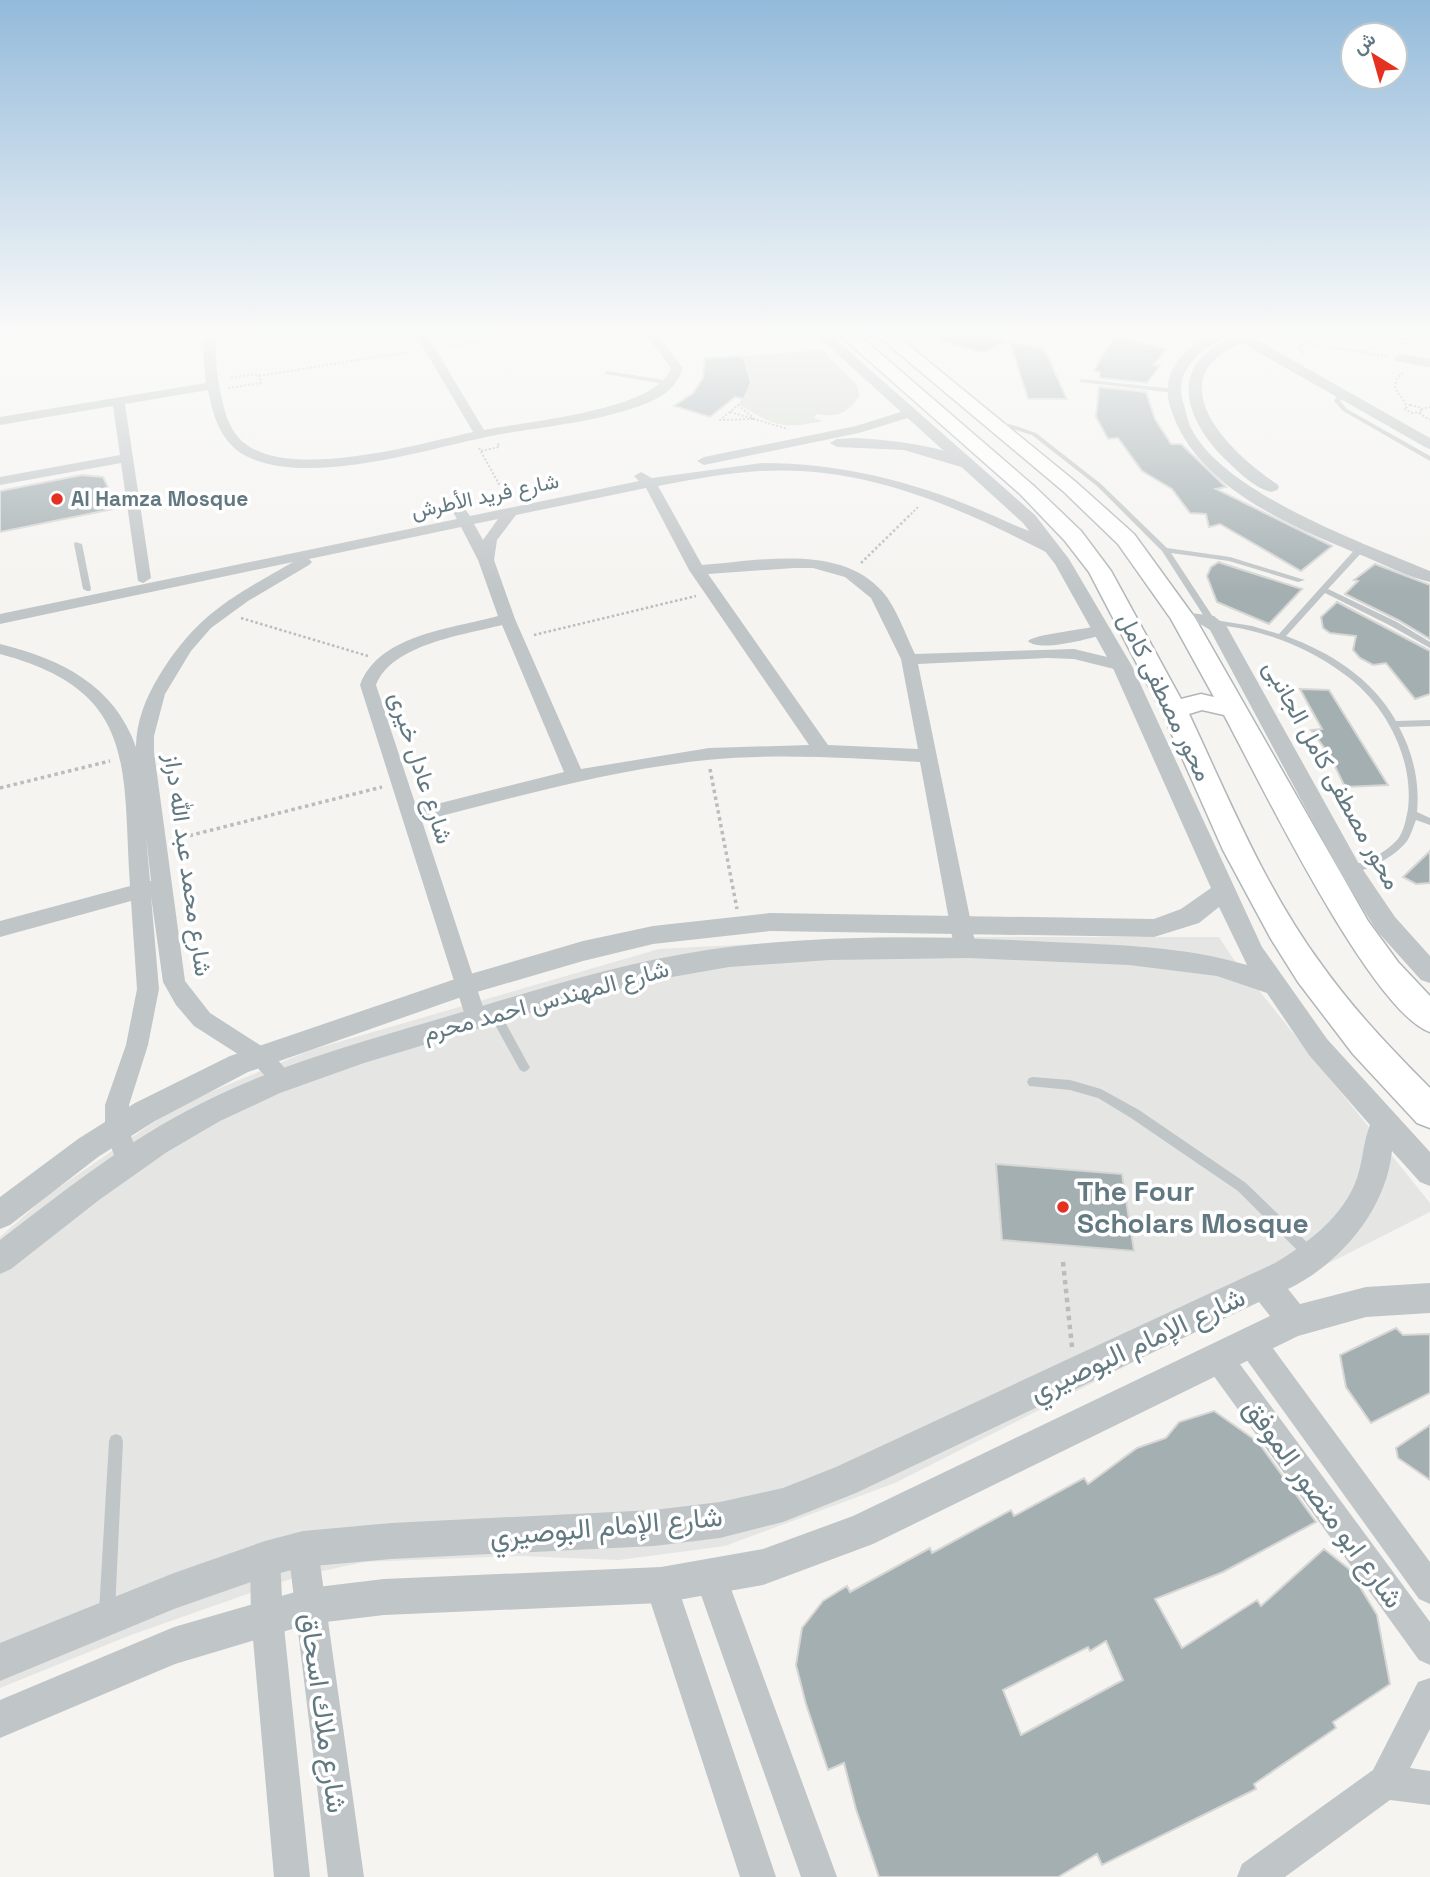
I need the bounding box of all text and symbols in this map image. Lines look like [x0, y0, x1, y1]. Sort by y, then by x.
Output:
north arrow [1339, 21, 1409, 91]
text: ش [1347, 26, 1381, 60]
street label: شارع فريد الأطرش [409, 467, 561, 525]
place label: Al Hamza Mosque [71, 485, 248, 512]
marker: Al Hamza Mosque [49, 491, 65, 507]
street label: محور مصطفى كامل [1111, 608, 1220, 786]
street label: محور مصطفى كامل الجانبى [1256, 655, 1408, 895]
street label: شارع عادل خيرى [381, 688, 461, 848]
street label: شارع محمد عبد الله دراز [156, 751, 219, 978]
street label: شارع المهندس احمد محرم [420, 953, 672, 1049]
place label: The Four Scholars Mosque [1077, 1173, 1309, 1241]
marker: The Four Scholars Mosque [1055, 1199, 1071, 1215]
street label: شارع الإمام البوصيري [1023, 1278, 1253, 1414]
street label: شارع ابو منصور الموفق [1235, 1391, 1412, 1616]
street label: شارع الإمام البوصيري [488, 1498, 724, 1559]
street label: شارع ملاك اسحاق [291, 1611, 356, 1815]

